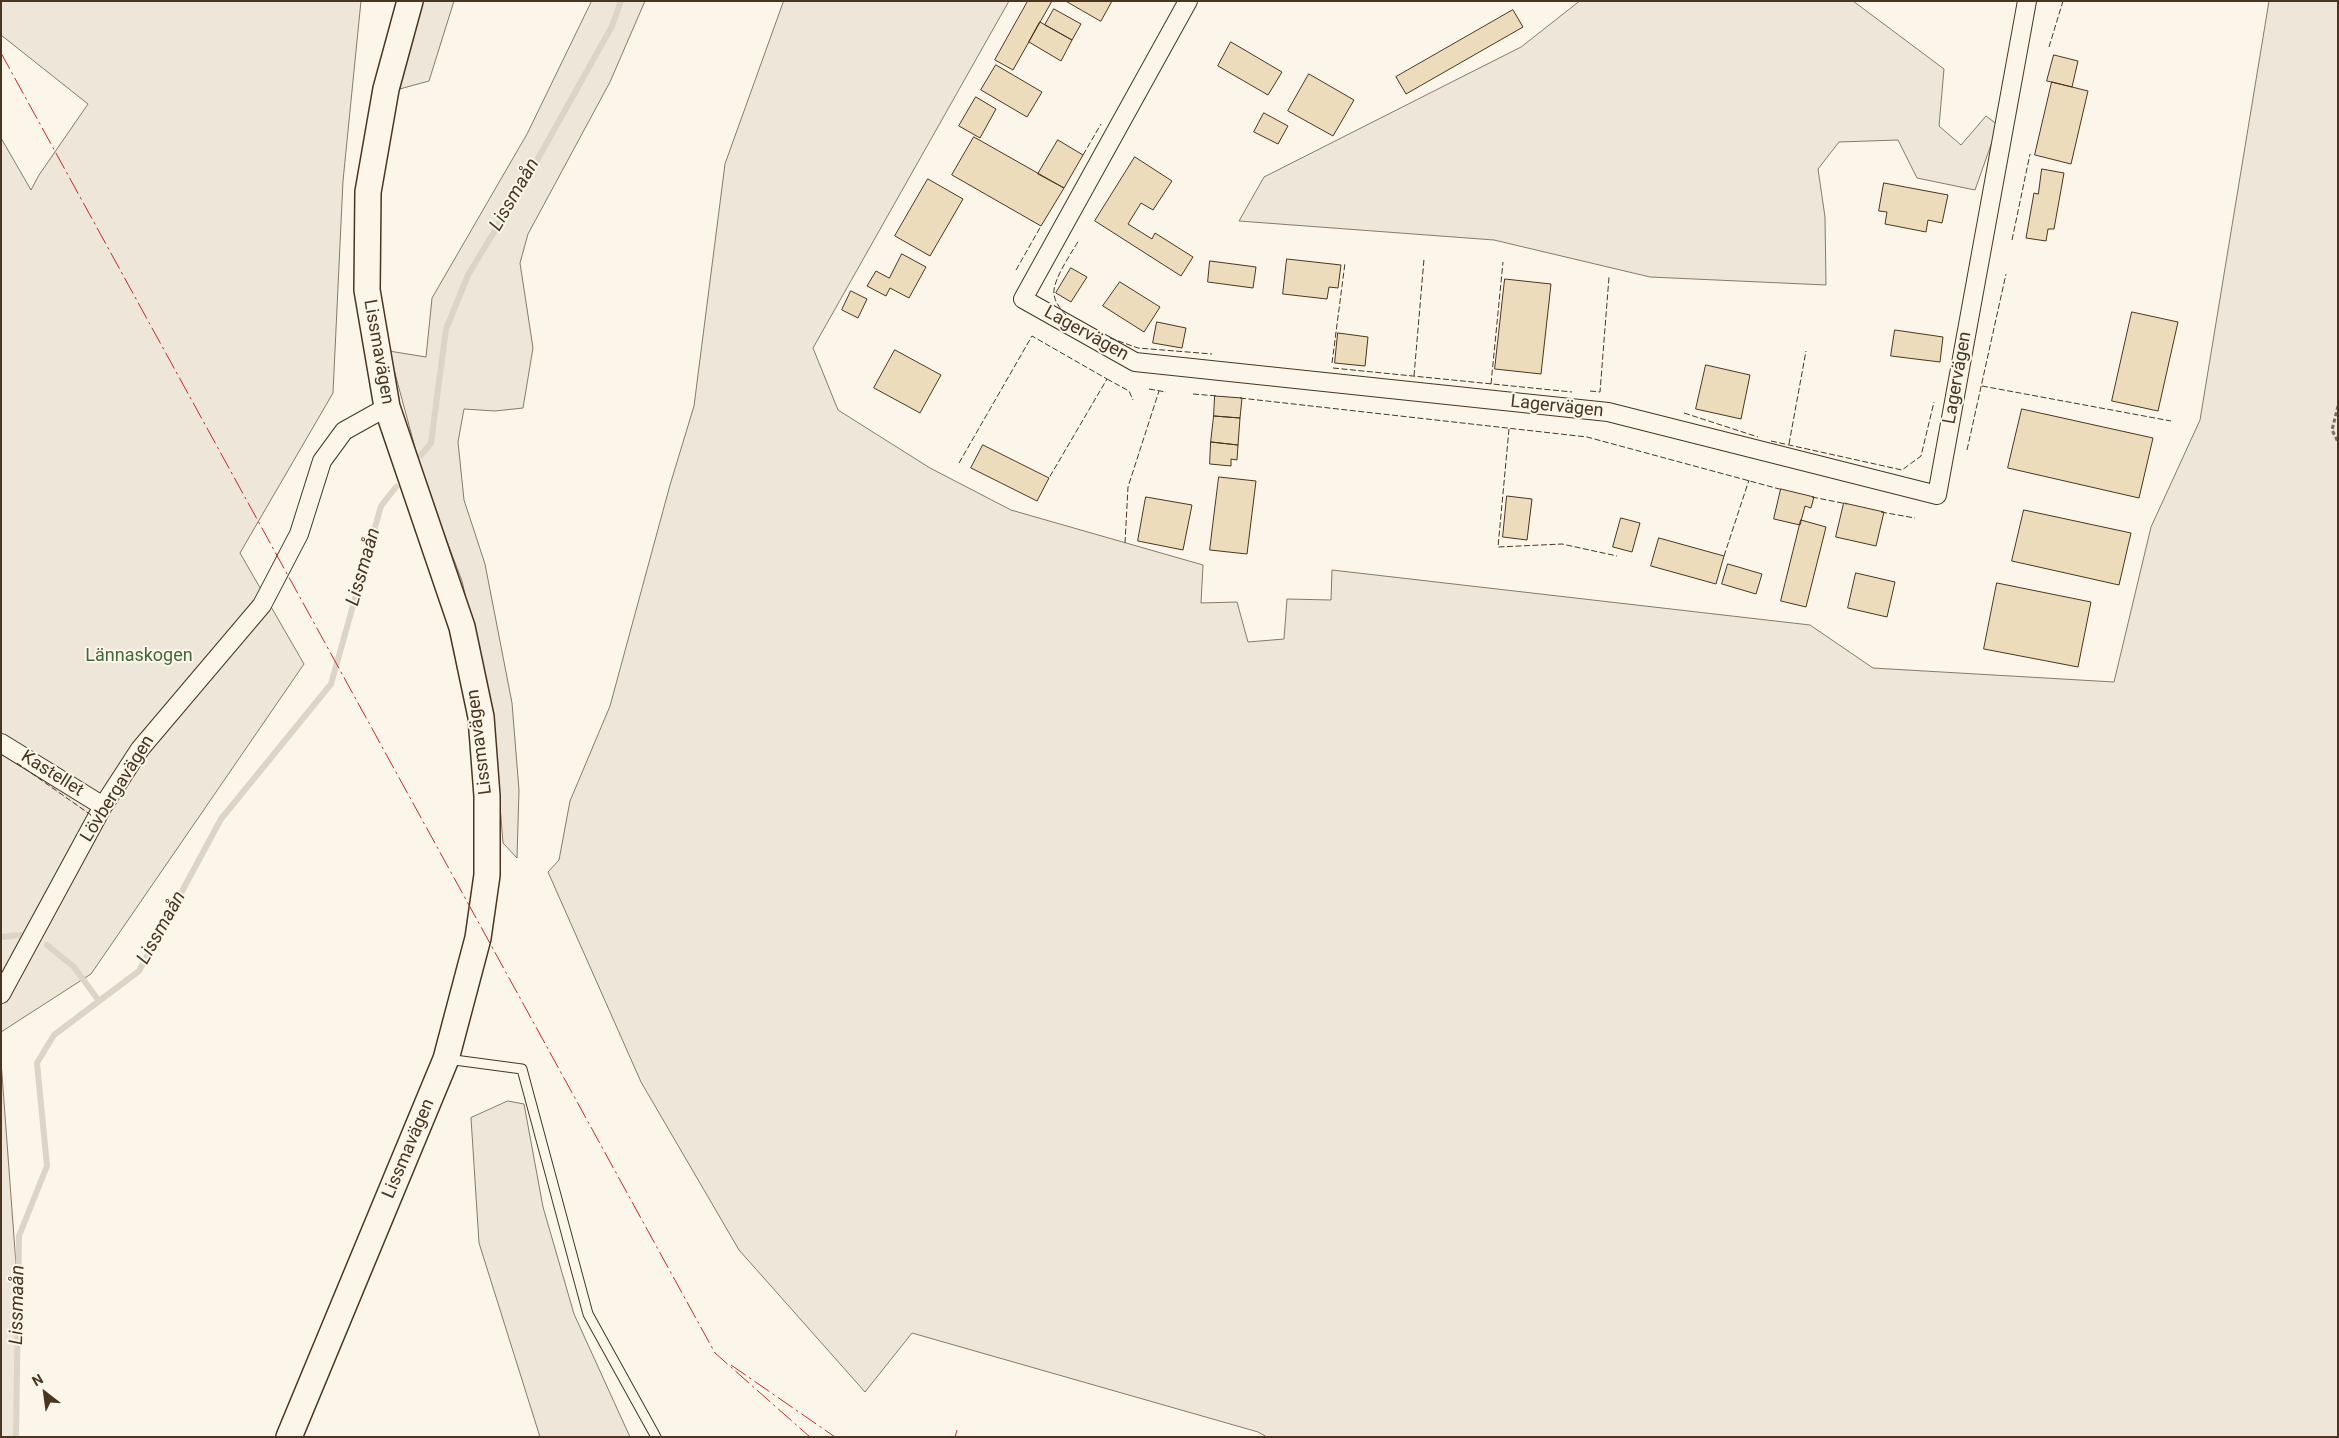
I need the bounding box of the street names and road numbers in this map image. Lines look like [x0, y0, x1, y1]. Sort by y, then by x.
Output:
street label: Lissmavägen [358, 298, 398, 406]
street label: Lagervägen [1040, 302, 1132, 366]
street label: Lagervägen [1939, 330, 1977, 426]
street label: Lagervägen [1509, 391, 1605, 423]
street label: Lissmavägen [463, 688, 497, 796]
street label: Lövbergavägen [77, 732, 159, 846]
street label: Kastellet [17, 746, 87, 802]
street label: Lissmavägen [378, 1096, 440, 1202]

